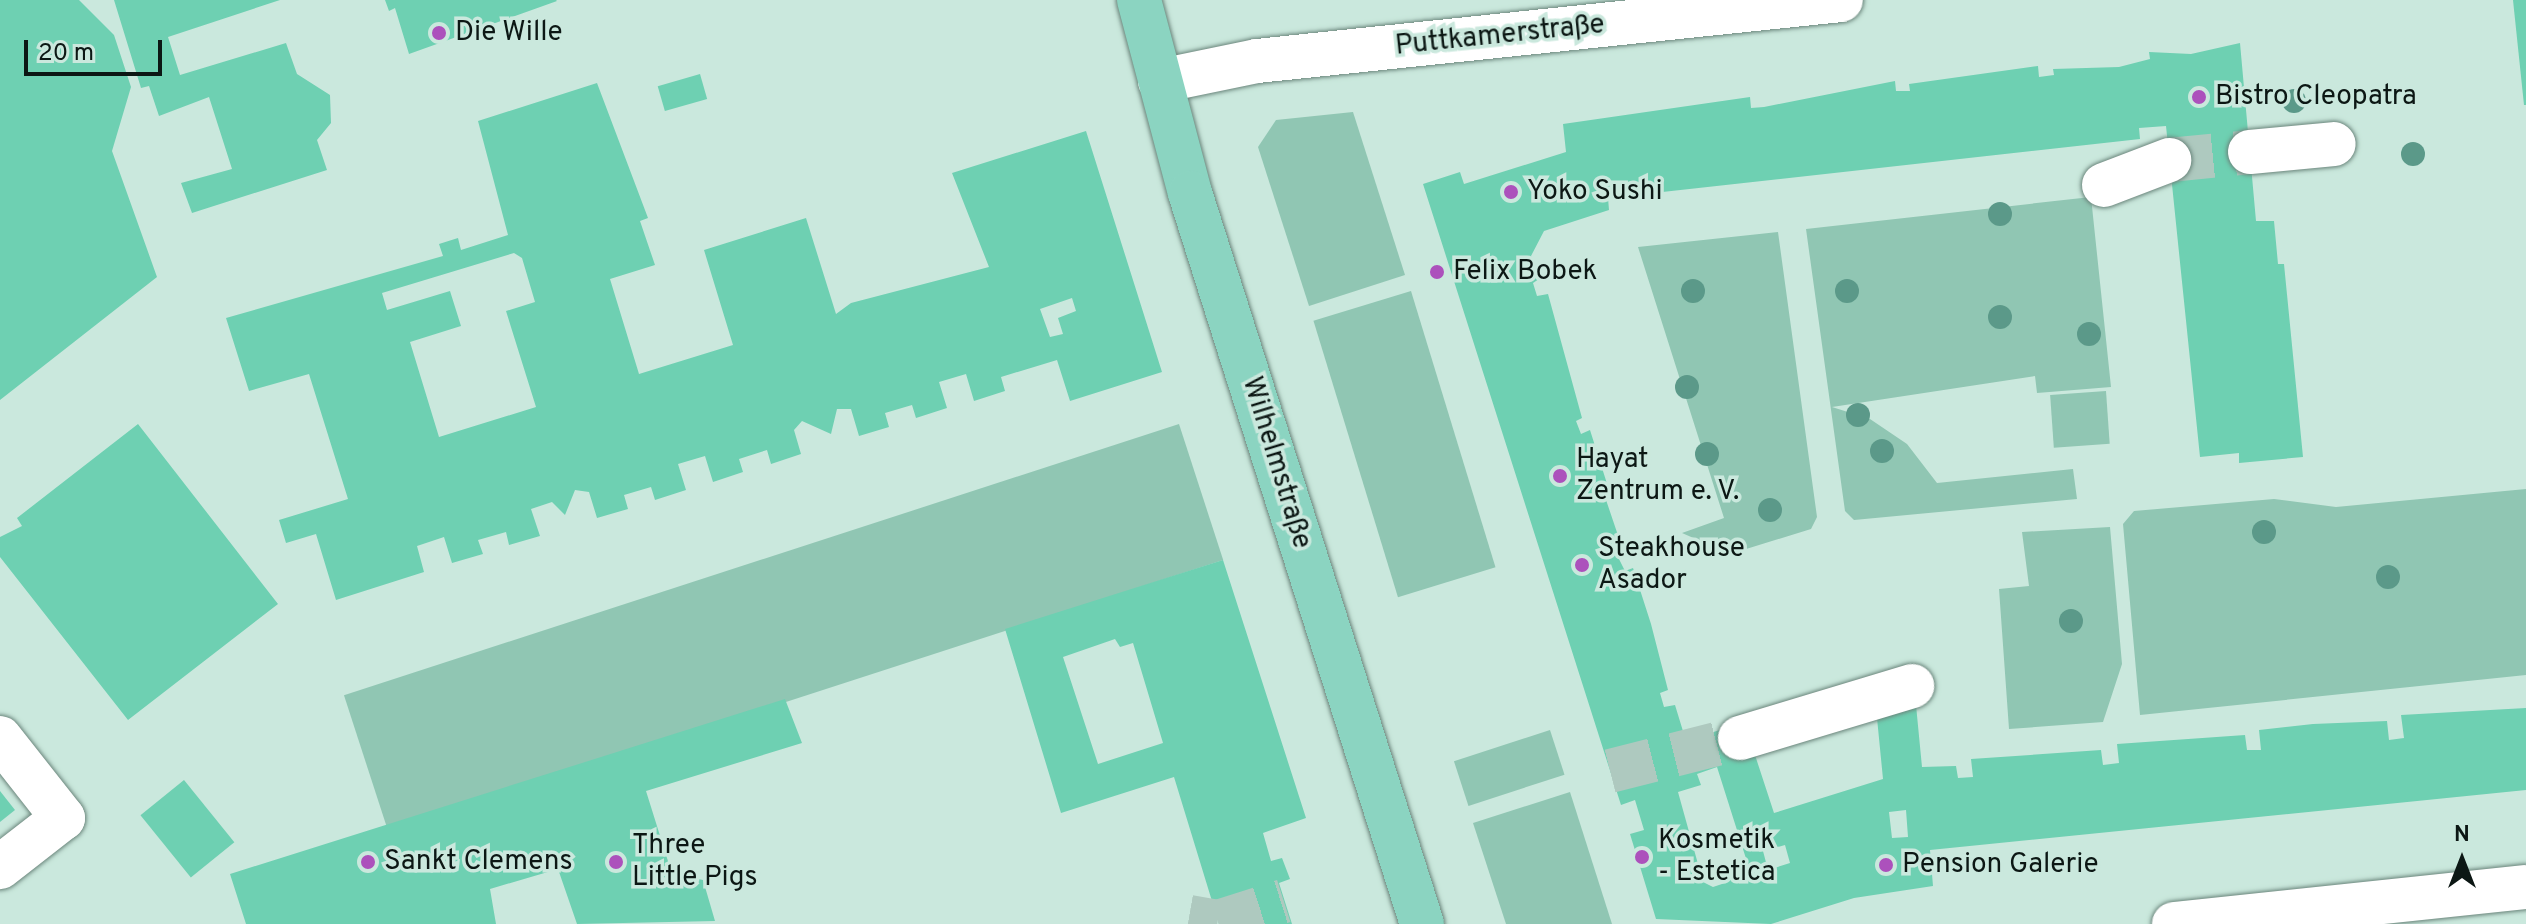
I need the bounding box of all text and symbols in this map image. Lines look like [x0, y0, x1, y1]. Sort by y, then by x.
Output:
street label: Puttkamerstraße [1394, 8, 1606, 64]
place label: Die Wille [455, 16, 563, 50]
scale bar [28, 24, 166, 74]
marker: Die Wille [430, 24, 448, 42]
text: 20 m [38, 39, 94, 69]
place label: Bistro Cleopatra [2215, 80, 2417, 114]
marker: Bistro Cleopatra [2190, 88, 2208, 106]
place label: Yoko Sushi [1527, 175, 1663, 209]
marker: Yoko Sushi [1502, 183, 1520, 201]
place label: Felix Bobek [1453, 255, 1597, 289]
marker: Felix Bobek [1428, 263, 1446, 281]
street label: Wilhelmstraße [1234, 373, 1318, 553]
place label: Hayat Zentrum e. V. [1576, 443, 1740, 509]
marker: Hayat Zentrum e. V. [1551, 467, 1569, 485]
place label: Steakhouse Asador [1598, 532, 1745, 598]
marker: Steakhouse Asador [1573, 556, 1591, 574]
north arrow [2422, 820, 2502, 900]
text: N [2454, 822, 2470, 849]
place label: Kosmetik - Estetica [1658, 824, 1776, 890]
place label: Three Little Pigs [632, 829, 758, 895]
place label: Sankt Clemens [384, 845, 573, 879]
marker: Kosmetik - Estetica [1633, 848, 1651, 866]
place label: Pension Galerie [1902, 848, 2099, 882]
marker: Sankt Clemens [359, 853, 377, 871]
marker: Three Little Pigs [607, 853, 625, 871]
marker: Pension Galerie [1877, 856, 1895, 874]

